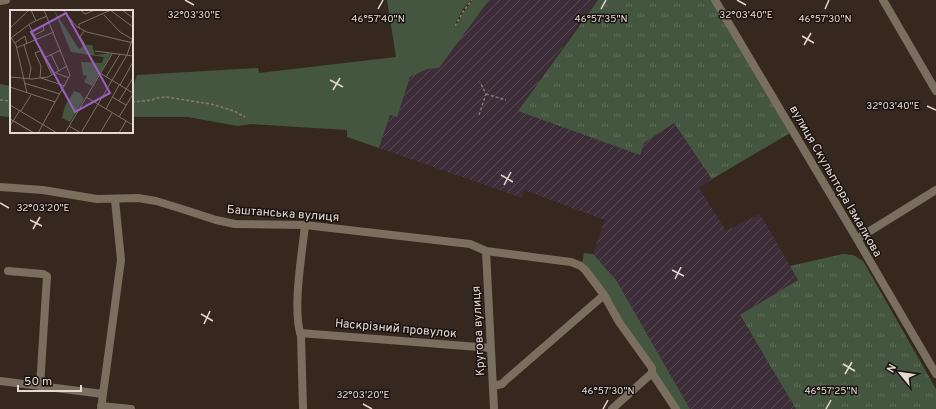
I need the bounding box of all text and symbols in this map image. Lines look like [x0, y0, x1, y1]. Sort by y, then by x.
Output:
text: 32°03'30"E [168, 9, 220, 22]
text: 32°03'40"E [719, 9, 773, 22]
inset map [10, 10, 133, 133]
text: 46°57'40"N [351, 13, 405, 26]
text: 46°57'35"N [574, 13, 628, 26]
text: 46°57'30"N [798, 13, 852, 26]
text: 32°03'40"E [866, 100, 920, 113]
street label: вулиця Скульптора Ізмалкова [785, 103, 885, 260]
text: 32°03'20"E [16, 202, 70, 215]
street label: Баштанська вулиця [226, 202, 340, 226]
street label: Кругова вулиця [469, 285, 489, 376]
street label: Наскрізний провулок [334, 316, 458, 342]
north arrow [880, 353, 920, 393]
text: N [884, 362, 900, 375]
scale bar [18, 367, 81, 393]
text: 50 m [24, 374, 52, 390]
text: 46°57'30"N [581, 385, 635, 398]
text: 46°57'25"N [804, 385, 858, 398]
text: 32°03'20"E [336, 389, 390, 402]

